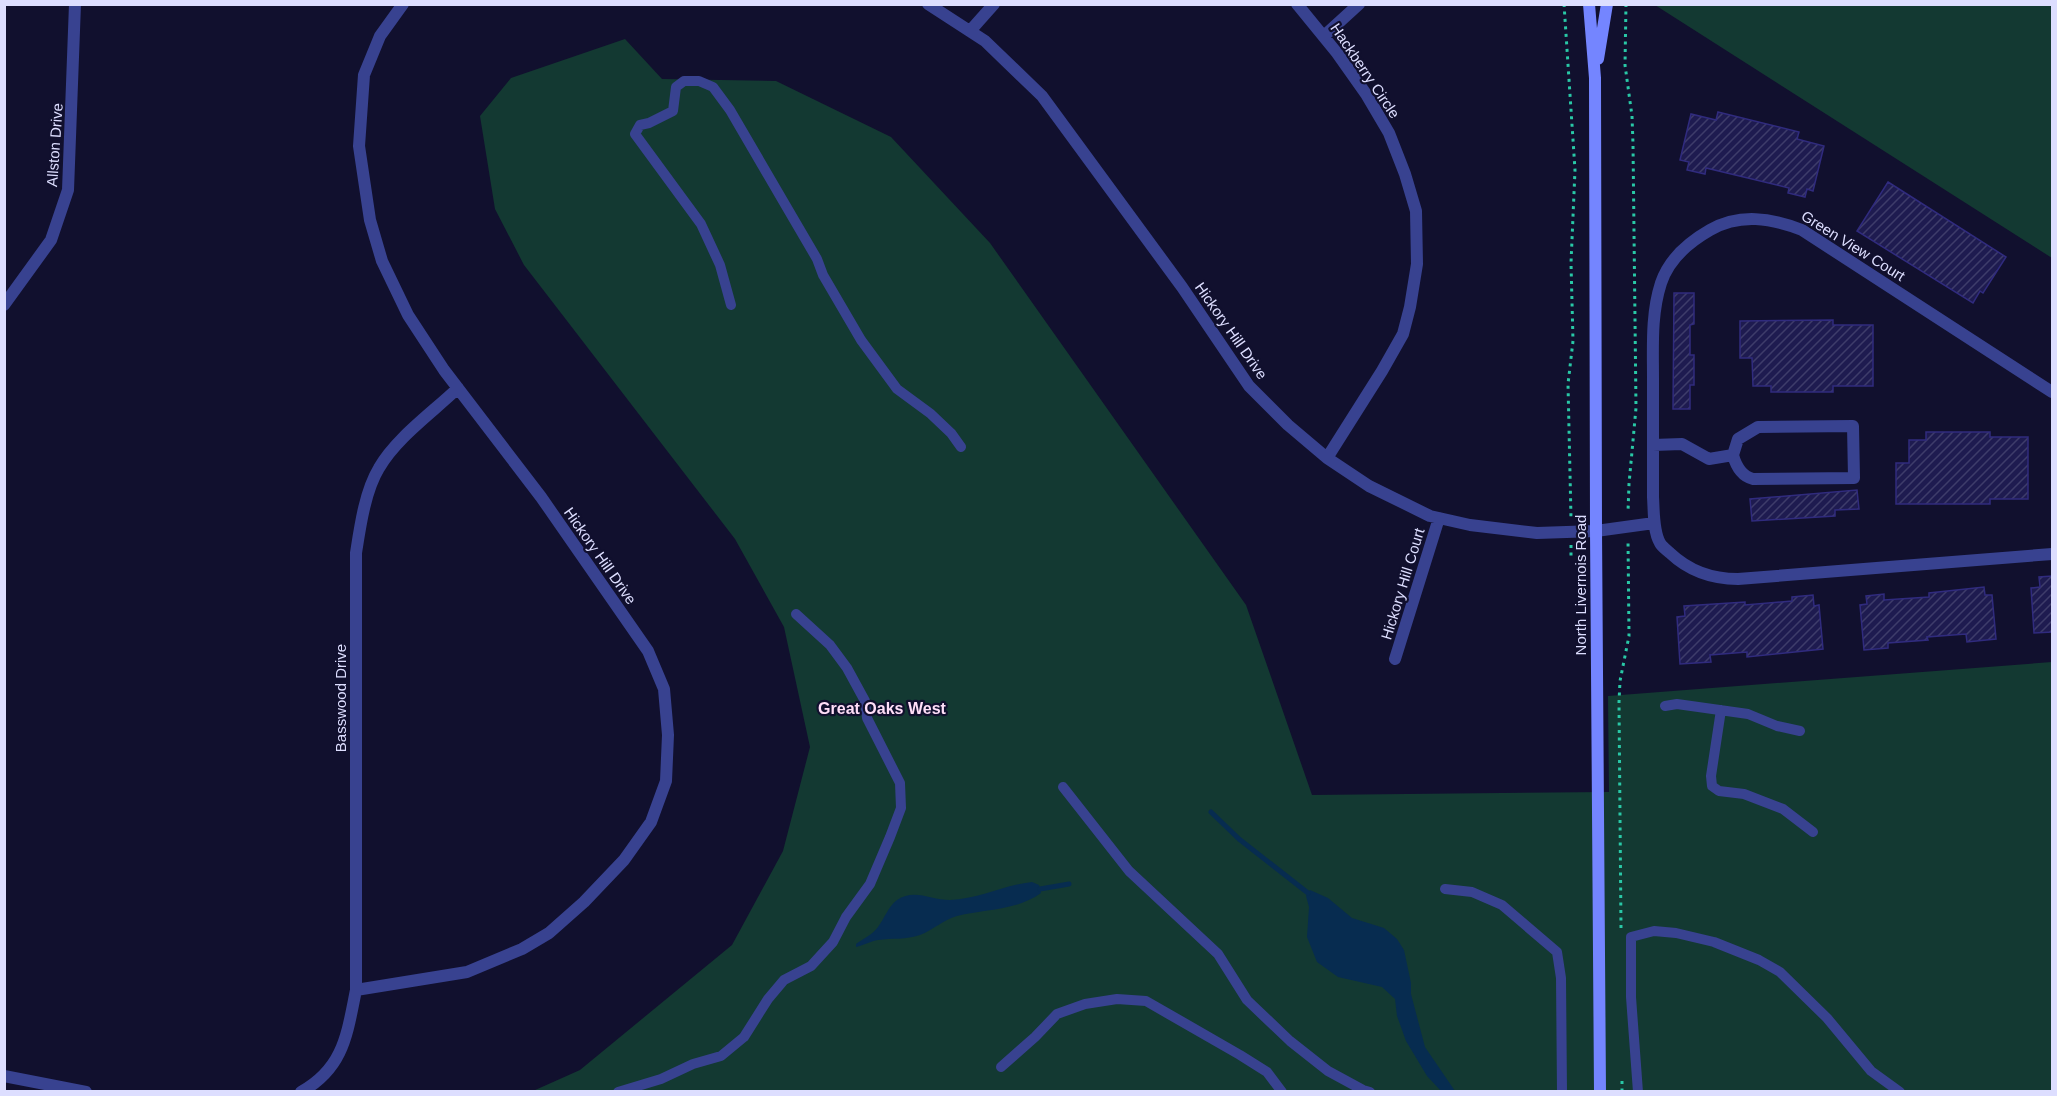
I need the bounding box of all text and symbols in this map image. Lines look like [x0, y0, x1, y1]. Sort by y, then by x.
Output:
street label: Hackberry Circle [1327, 20, 1403, 121]
street label: Allston Drive [43, 102, 66, 188]
street label: Green View Court [1798, 207, 1909, 285]
street label: Hickory Hill Drive [1192, 279, 1271, 382]
street label: Hickory Hill Drive [561, 504, 640, 607]
street label: North Livernois Road [1572, 515, 1589, 655]
street label: Hickory Hill Court [1377, 525, 1428, 642]
street label: Basswood Drive [332, 644, 349, 752]
district label: Great Oaks West [818, 700, 947, 717]

